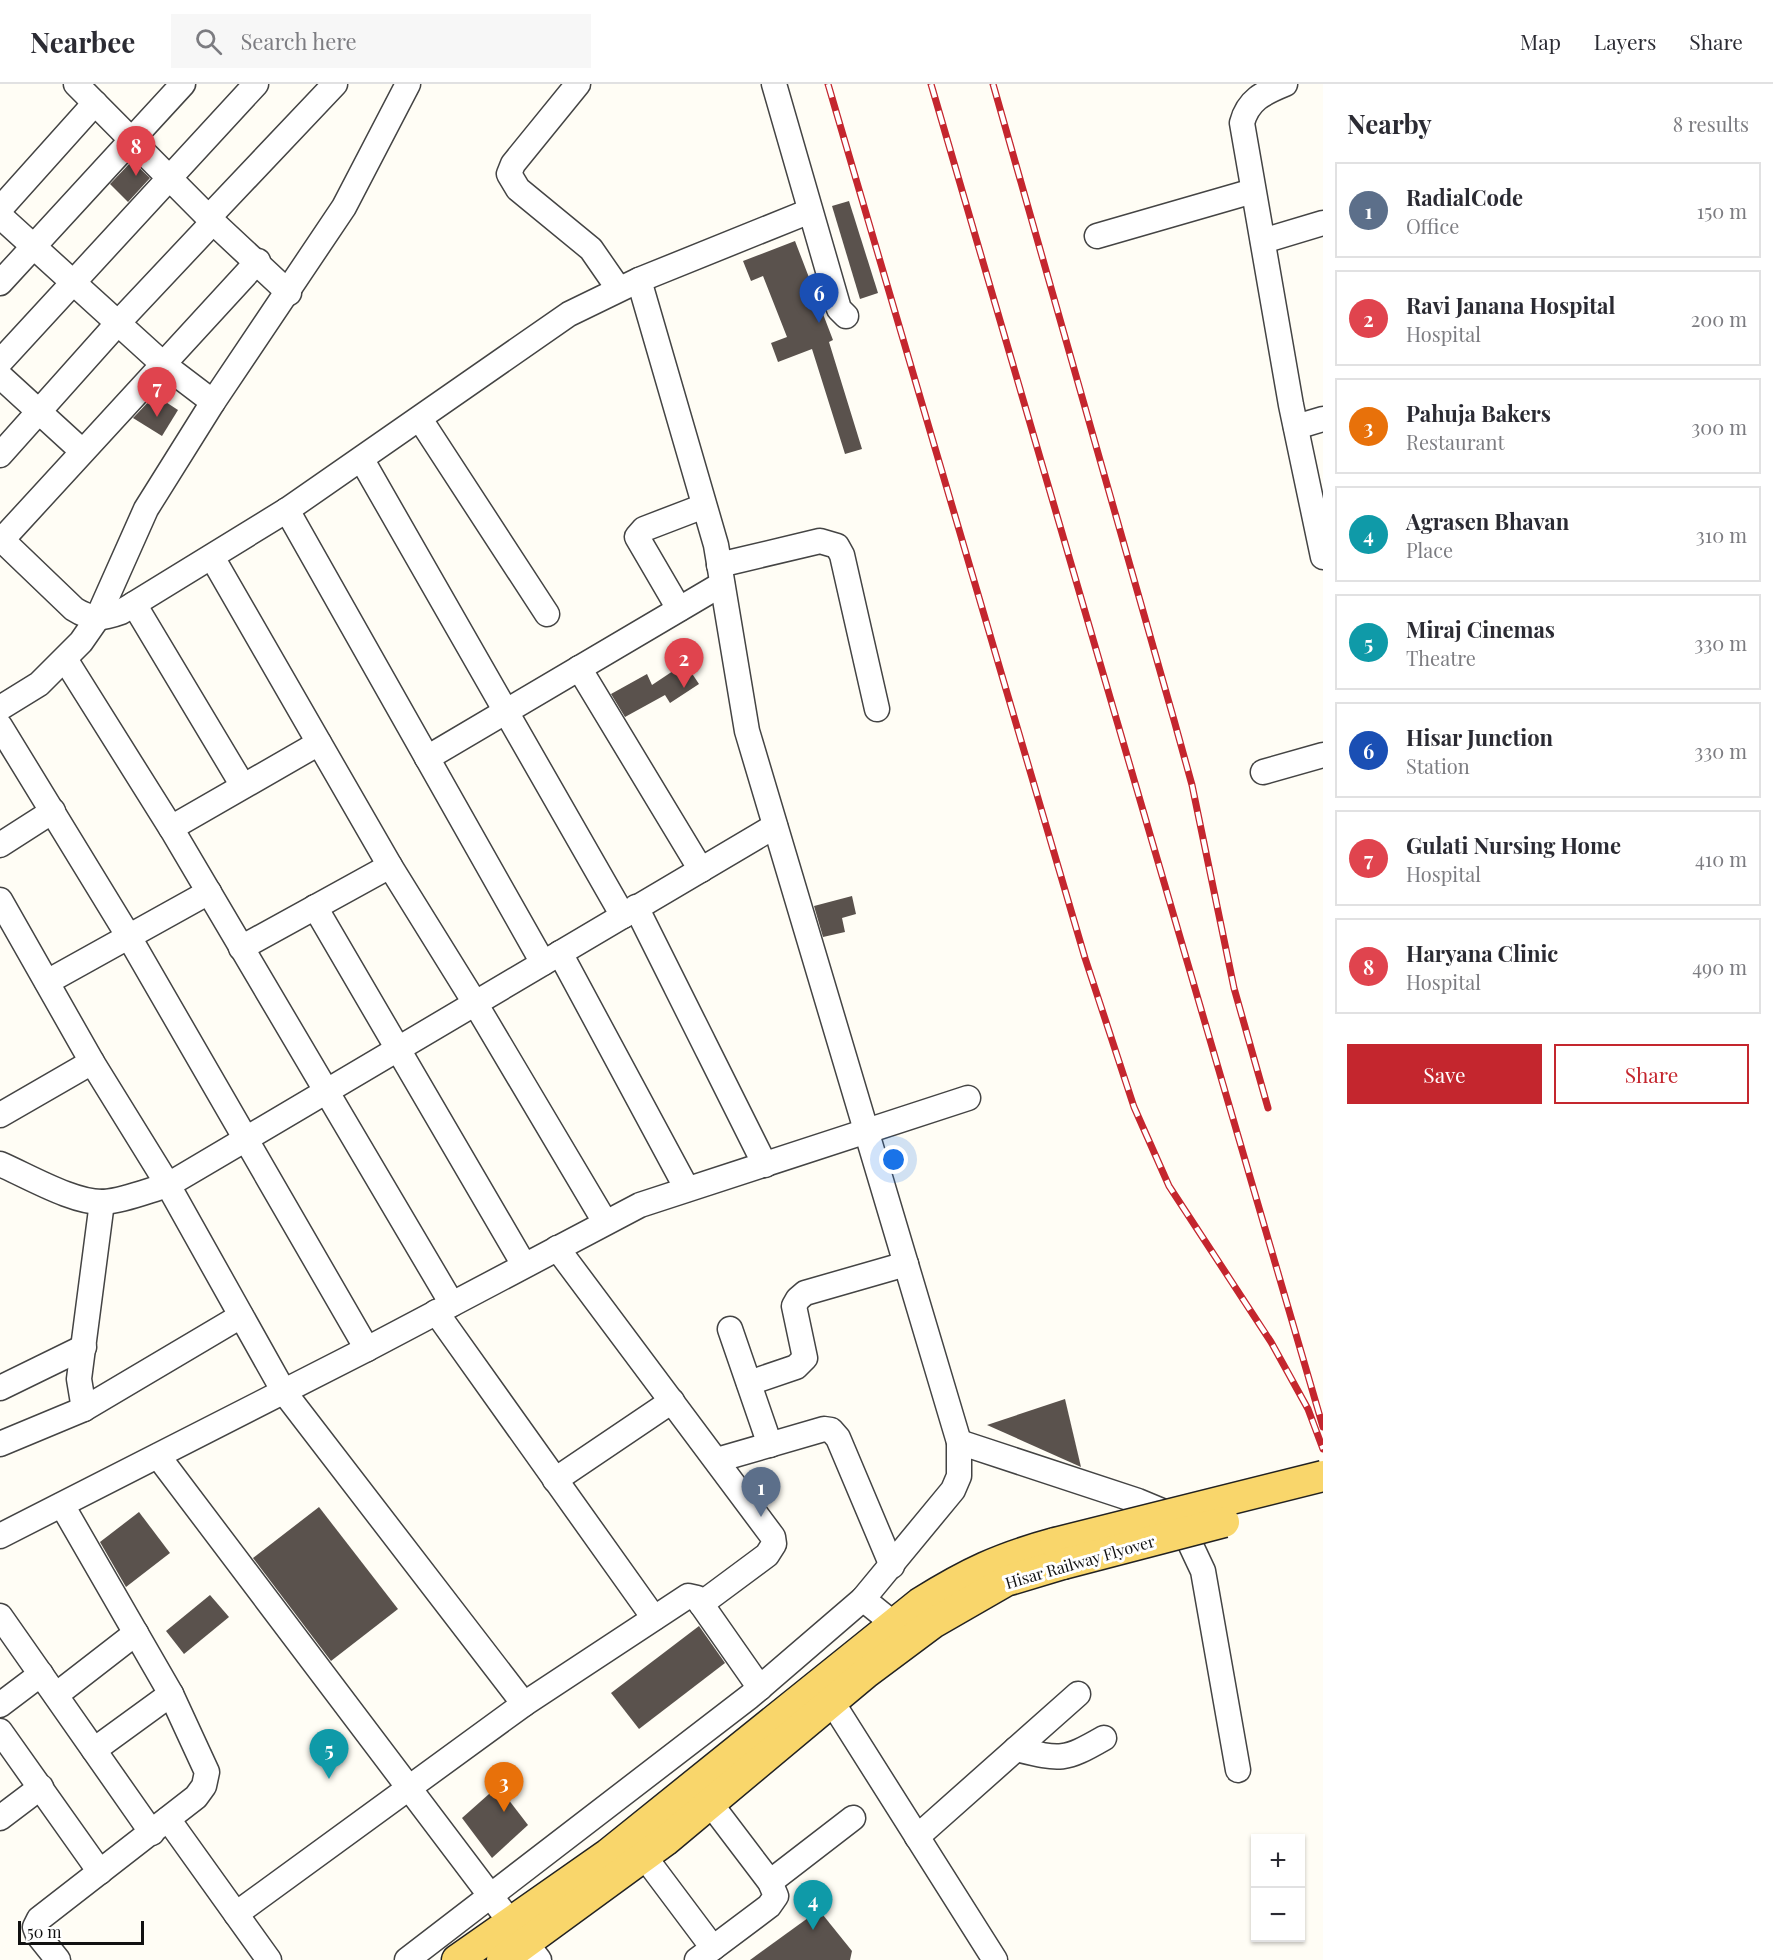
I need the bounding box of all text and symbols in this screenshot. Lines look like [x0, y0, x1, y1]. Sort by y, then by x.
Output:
search box [171, 14, 591, 68]
text: Nearbee [30, 23, 135, 60]
icon: search [192, 25, 225, 58]
text: Search here [240, 26, 357, 56]
text: Map [1520, 27, 1561, 55]
text: Layers [1594, 27, 1656, 55]
text: Share [1689, 27, 1743, 55]
text: Nearby [1347, 106, 1432, 141]
text: 8 results [1673, 110, 1749, 137]
pin: 8 [116, 126, 156, 176]
text: RadialCode [1406, 182, 1523, 212]
text: 1 [1365, 197, 1372, 224]
text: 150 m [1697, 197, 1747, 224]
text: Office [1406, 212, 1459, 239]
pin: 6 [800, 274, 838, 323]
text: Ravi Janana Hospital [1406, 290, 1615, 320]
text: 2 [1363, 305, 1374, 332]
text: 200 m [1691, 305, 1747, 332]
text: Hospital [1406, 320, 1481, 347]
pin: 7 [138, 368, 176, 417]
text: Pahuja Bakers [1406, 398, 1551, 428]
text: 3 [1364, 413, 1373, 440]
text: 300 m [1691, 413, 1747, 440]
text: Restaurant [1406, 428, 1505, 455]
text: Agrasen Bhavan [1406, 506, 1569, 536]
text: 4 [1363, 521, 1374, 548]
text: 310 m [1696, 521, 1747, 548]
text: Place [1406, 536, 1453, 563]
text: Miraj Cinemas [1406, 614, 1555, 644]
text: 5 [1364, 629, 1373, 656]
text: 330 m [1694, 629, 1747, 656]
pin: 2 [664, 638, 704, 688]
text: Theatre [1406, 644, 1476, 671]
text: Hisar Junction [1406, 722, 1553, 752]
text: 6 [1363, 737, 1374, 764]
text: 330 m [1694, 737, 1747, 764]
text: Station [1406, 752, 1470, 779]
text: Gulati Nursing Home [1406, 830, 1621, 860]
text: 7 [1364, 845, 1373, 872]
text: 410 m [1695, 845, 1747, 872]
text: Hospital [1406, 860, 1481, 887]
text: Haryana Clinic [1406, 938, 1558, 968]
text: 8 [1363, 953, 1374, 980]
text: 490 m [1692, 953, 1747, 980]
text: Hospital [1406, 968, 1481, 995]
button: Save [1347, 1044, 1542, 1104]
button: Share [1554, 1044, 1749, 1104]
your location [879, 1145, 908, 1174]
pin: 1 [742, 1468, 780, 1517]
street label: Hisar Railway Flyover [1002, 1530, 1157, 1593]
pin: 5 [310, 1730, 348, 1779]
pin: 3 [484, 1762, 524, 1812]
map controls [1251, 1834, 1305, 1942]
button: + [1251, 1834, 1305, 1888]
pin: 4 [794, 1880, 832, 1930]
button: − [1251, 1888, 1305, 1942]
scale bar [18, 1918, 144, 1946]
text: 50 m [27, 1921, 61, 1942]

